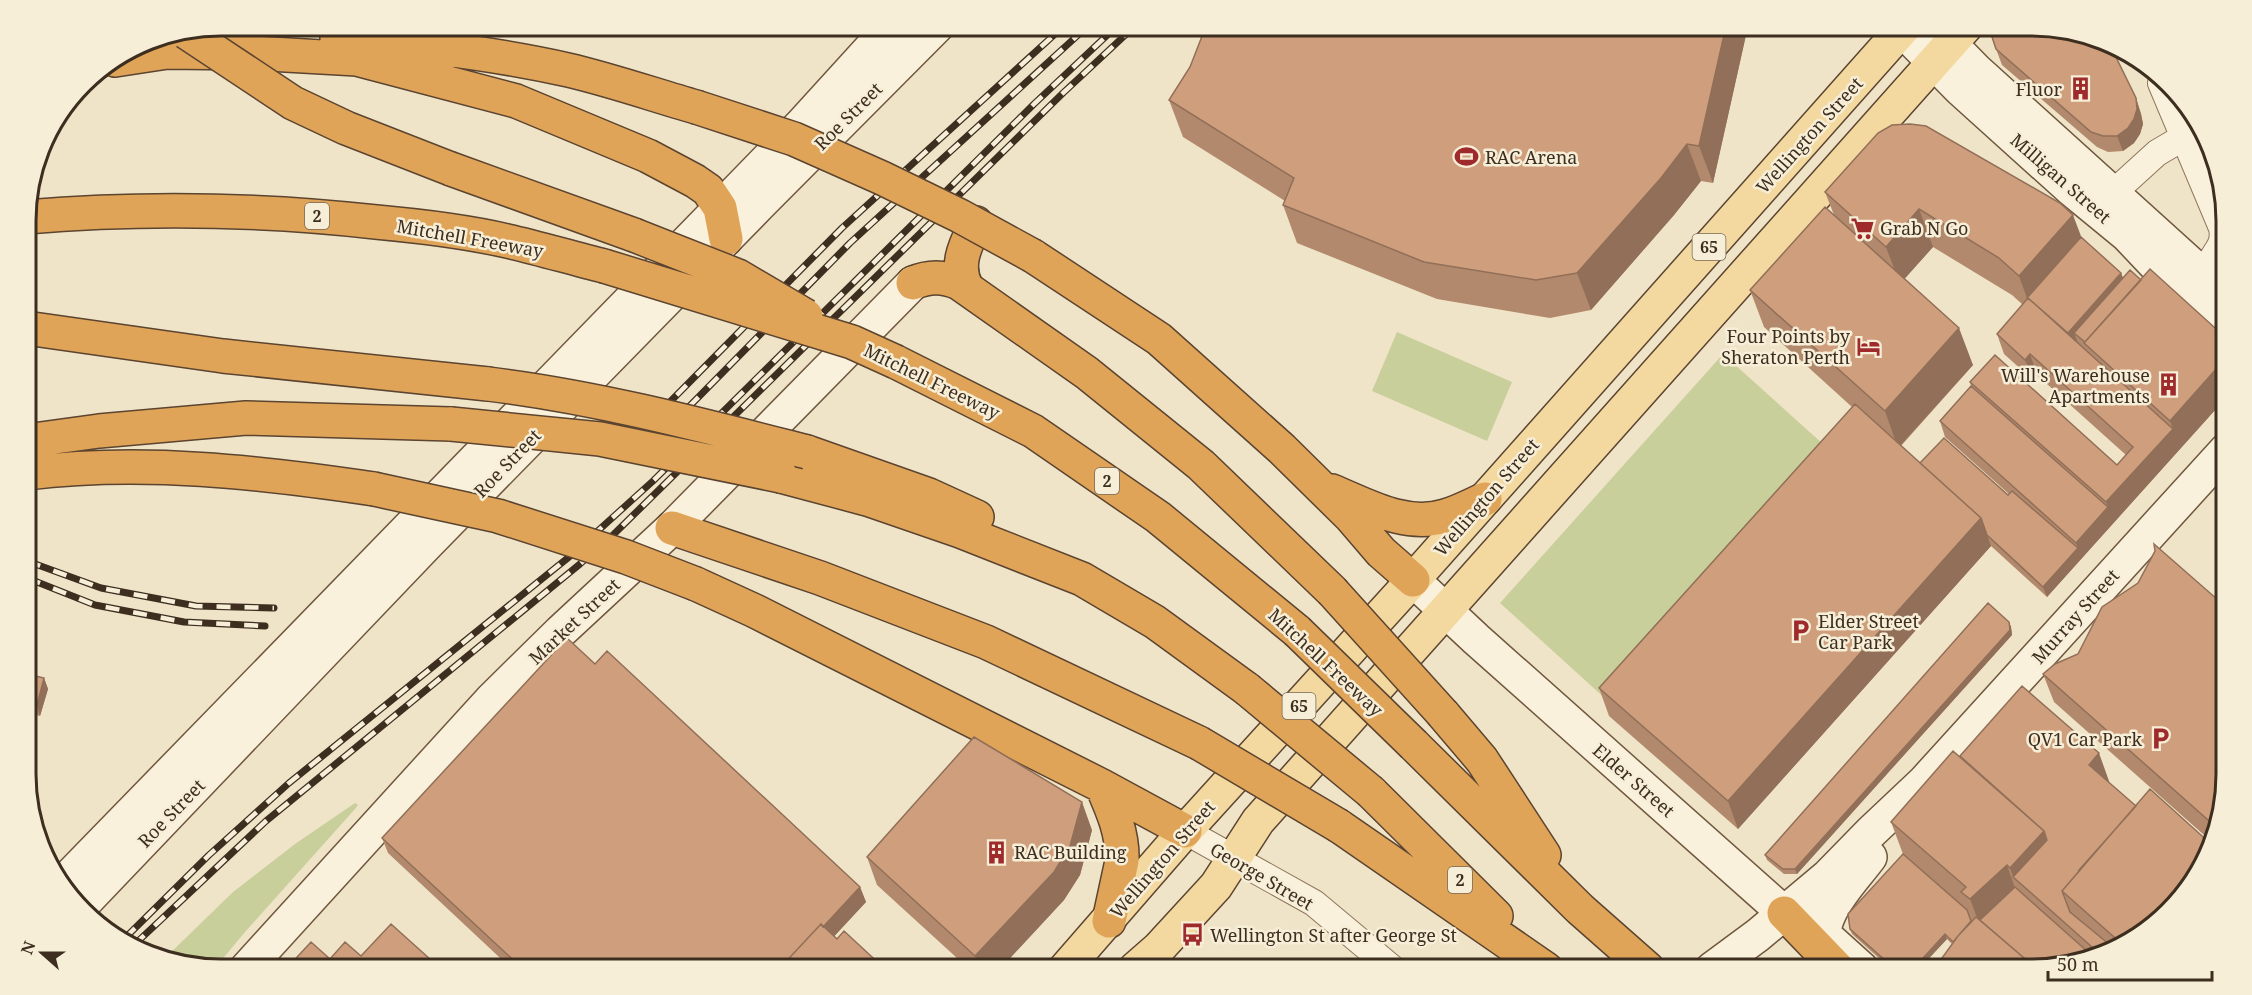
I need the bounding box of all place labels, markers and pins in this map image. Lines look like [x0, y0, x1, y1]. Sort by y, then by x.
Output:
building icon: Fluor [2067, 76, 2093, 102]
place label: Fluor [2016, 77, 2063, 101]
sports icon: RAC Arena [1454, 144, 1480, 170]
place label: RAC Arena [1485, 145, 1577, 169]
supermarket icon: Grab N Go [1849, 215, 1875, 241]
place label: Grab N Go [1880, 216, 1969, 240]
place label: Four Points by Sheraton Perth [1721, 324, 1851, 369]
hotel icon: Four Points by Sheraton Perth [1855, 333, 1881, 359]
place label: Will's Warehouse Apartments [2001, 363, 2150, 408]
building icon: Will's Warehouse Apartments [2155, 372, 2181, 398]
place label: Elder Street Car Park [1818, 609, 1919, 654]
parking icon: Elder Street Car Park [1787, 618, 1813, 644]
parking icon: QV1 Car Park [2147, 726, 2173, 752]
place label: QV1 Car Park [2028, 727, 2142, 751]
building icon: RAC Building [983, 839, 1009, 865]
place label: RAC Building [1014, 840, 1127, 864]
bus stop icon: Wellington St after George St [1179, 922, 1205, 948]
place label: Wellington St after George St [1210, 923, 1457, 947]

